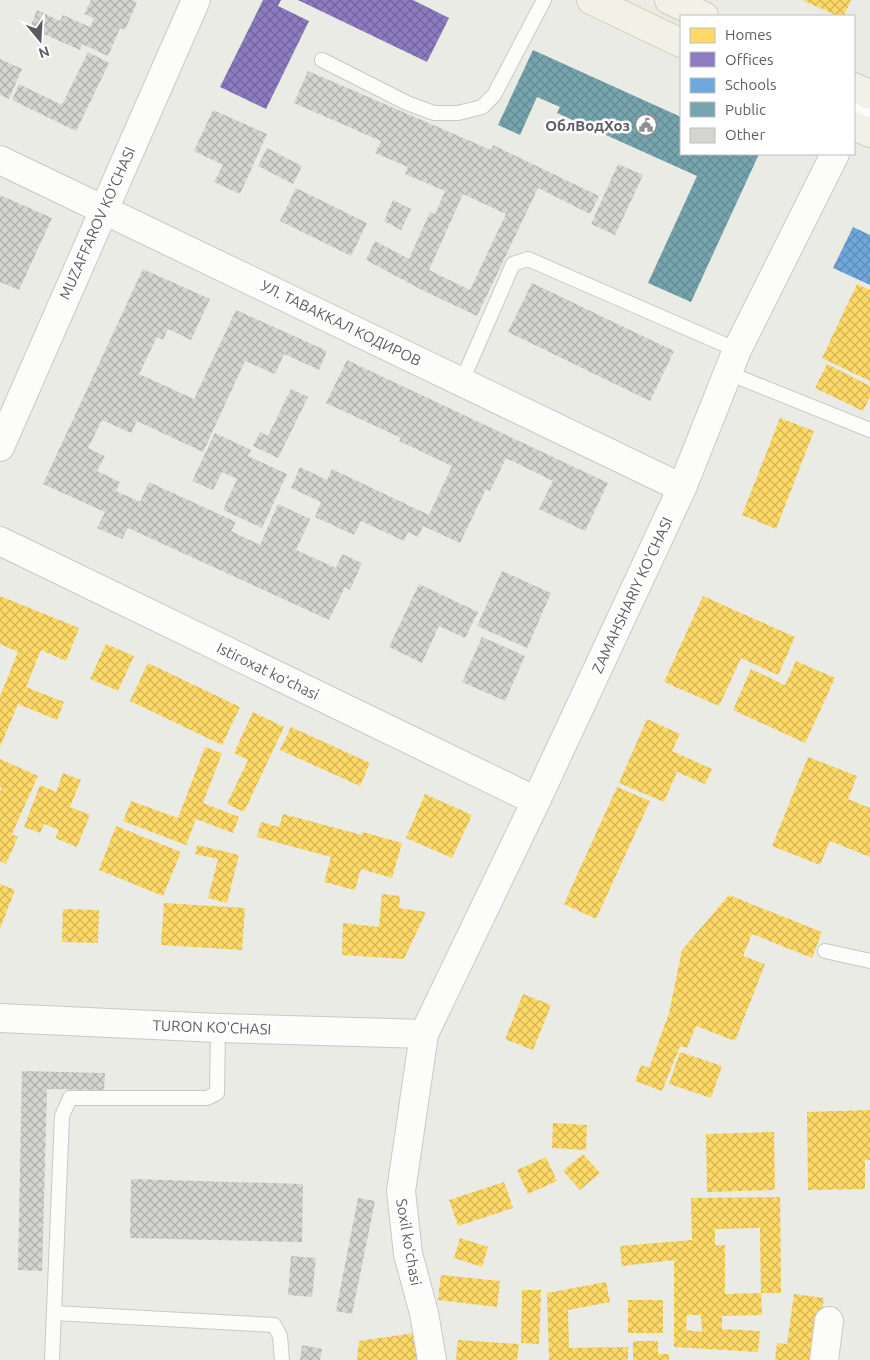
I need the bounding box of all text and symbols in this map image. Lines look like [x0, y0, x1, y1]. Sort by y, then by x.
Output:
north arrow [15, 15, 65, 65]
legend [680, 15, 855, 155]
text: Homes [725, 26, 772, 43]
text: N [37, 43, 51, 62]
text: Offices [725, 51, 773, 68]
text: Schools [725, 76, 776, 93]
text: Public [725, 101, 766, 118]
public building icon: ОблВодХоз [634, 113, 658, 137]
place label: ОблВодХоз [545, 117, 630, 134]
text: Other [725, 126, 765, 143]
street label: MUZAFFAROV KO'CHASI [56, 144, 138, 302]
street label: УЛ. ТАВАККАЛ КОДИРОВ [258, 277, 424, 369]
street label: ZAMAHSHARIY KO'CHASI [588, 514, 676, 676]
street label: Istiroxat koʻchasi [214, 639, 322, 703]
street label: TURON KO'CHASI [152, 1016, 272, 1038]
street label: Soxil koʻchasi [393, 1197, 425, 1287]

